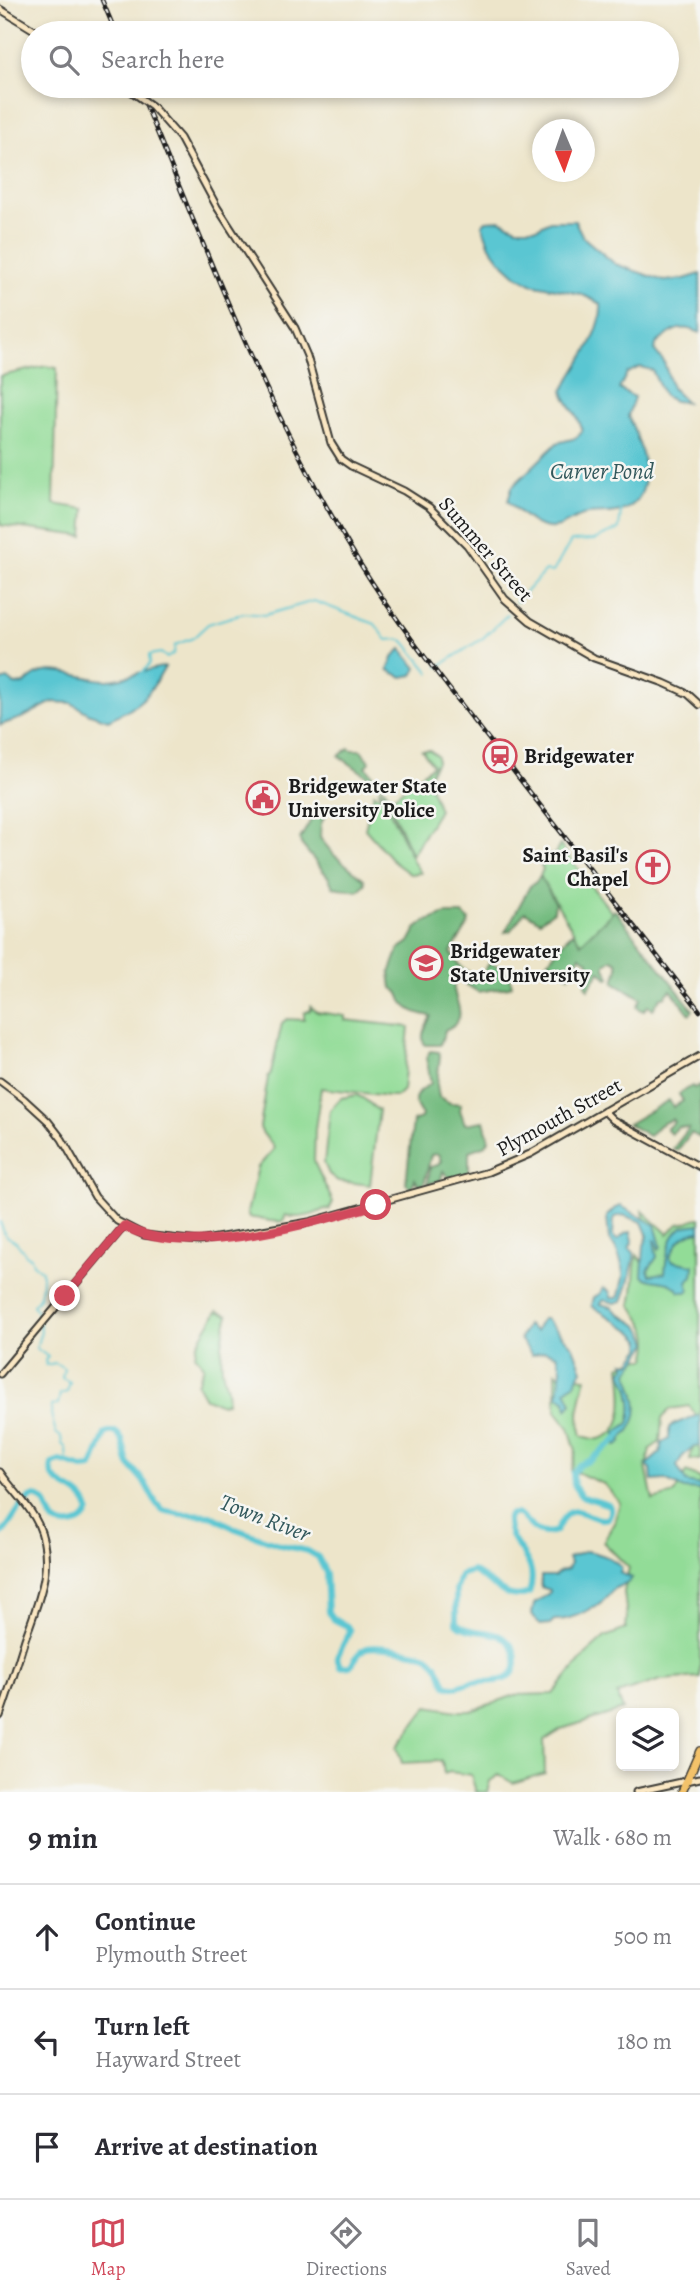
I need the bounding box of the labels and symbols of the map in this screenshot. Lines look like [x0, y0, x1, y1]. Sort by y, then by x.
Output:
north arrow [532, 119, 595, 182]
water label: Carver Pond [550, 456, 654, 487]
street label: Summer Street [433, 490, 539, 608]
station icon: Bridgewater [481, 737, 519, 775]
place label: Bridgewater [524, 742, 634, 770]
place label: Bridgewater State University Police [288, 772, 447, 824]
public building icon: Bridgewater State University Police [244, 779, 282, 817]
place label: Saint Basil's Chapel [523, 841, 628, 893]
church icon: Saint Basil's Chapel [634, 848, 672, 886]
place label: Bridgewater State University [450, 937, 591, 989]
school or university icon: Bridgewater State University [407, 944, 445, 982]
street label: Plymouth Street [491, 1071, 627, 1163]
route start [360, 1189, 391, 1220]
route end [49, 1280, 80, 1311]
water label: Town River [215, 1487, 316, 1550]

